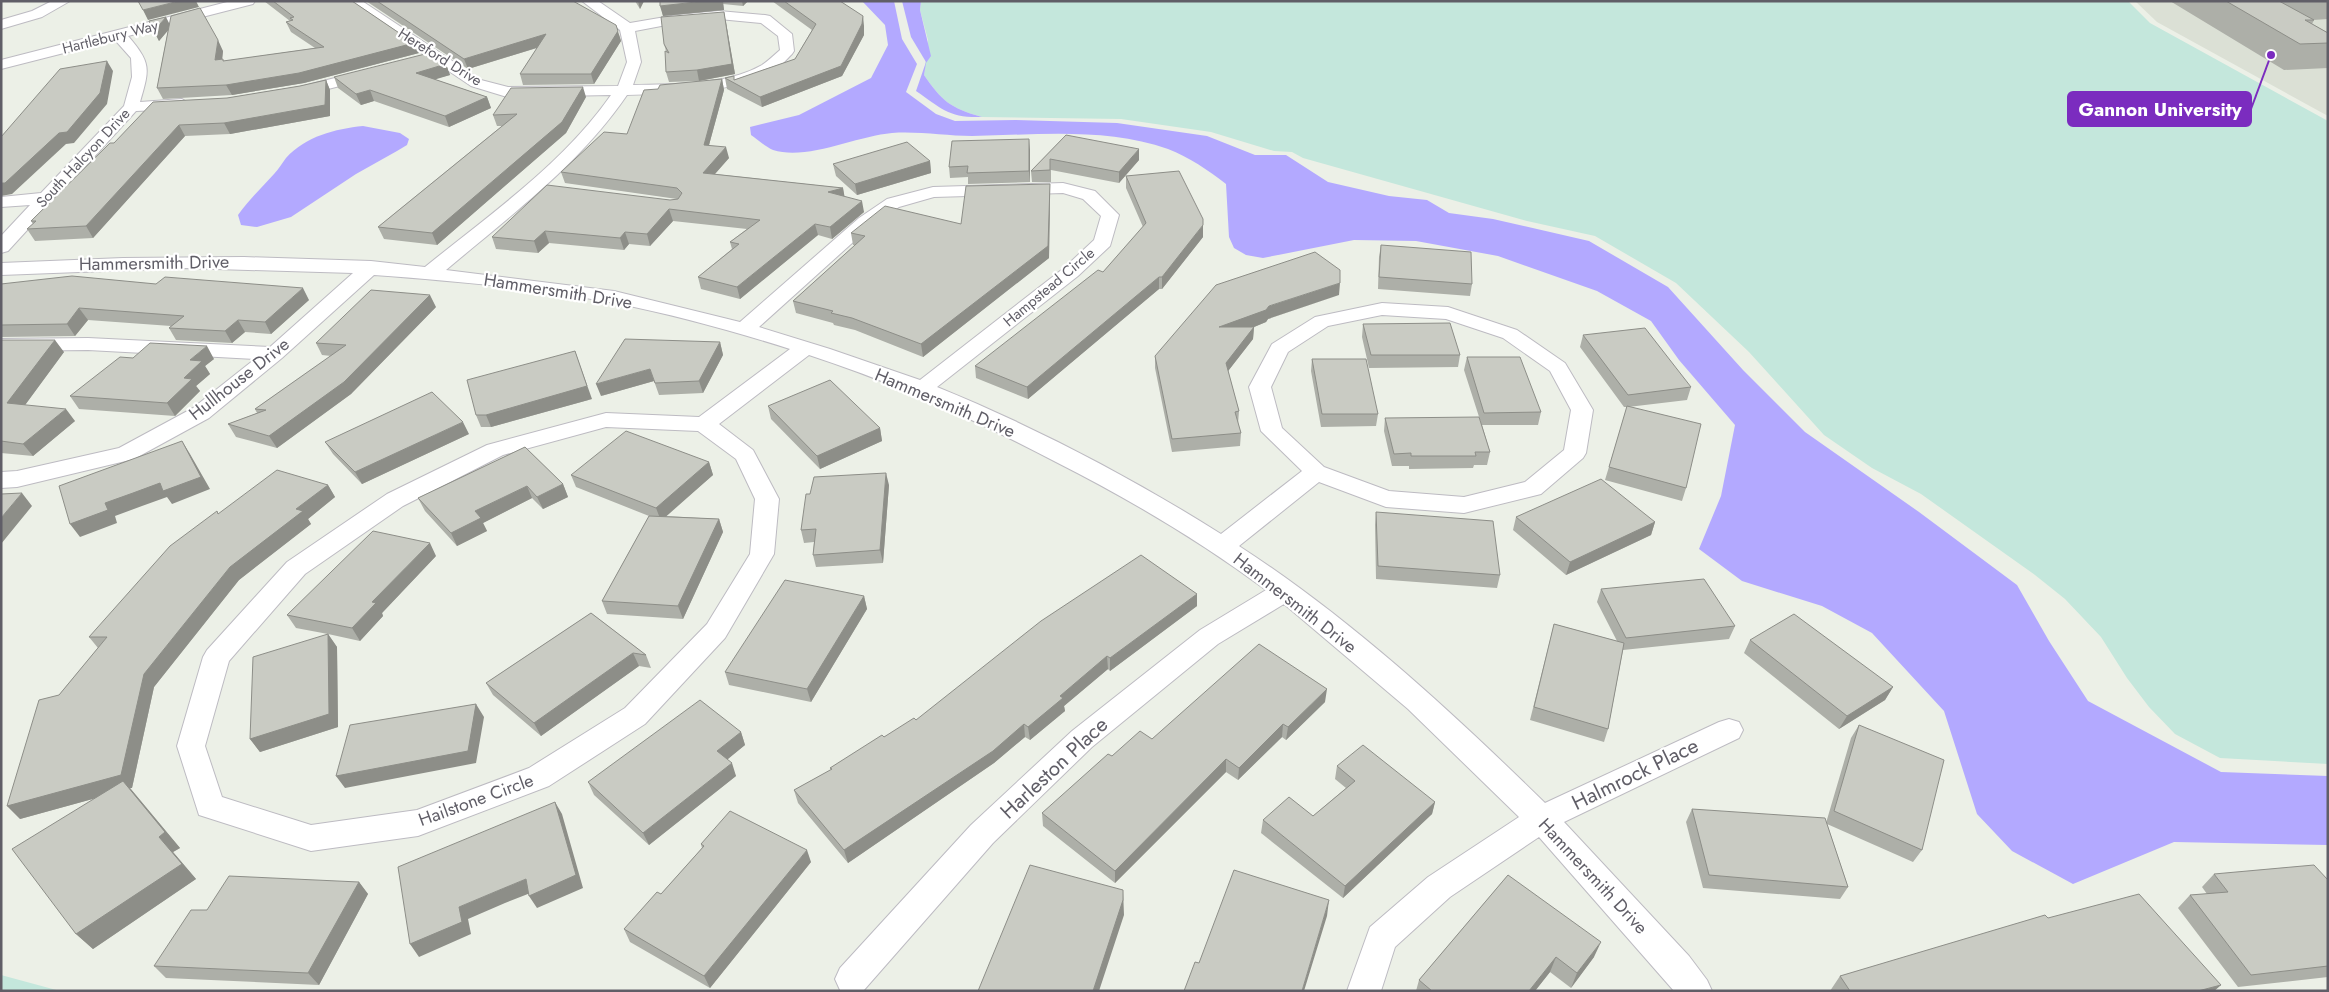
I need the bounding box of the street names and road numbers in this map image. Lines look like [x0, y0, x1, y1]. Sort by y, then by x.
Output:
street label: Hartlebury Way [60, 14, 161, 60]
street label: Hereford Drive [394, 22, 486, 92]
street label: South Halcyon Drive [31, 103, 135, 213]
street label: Hampstead Circle [999, 242, 1100, 332]
street label: Hammersmith Drive [79, 249, 229, 277]
street label: Hammersmith Drive [482, 266, 634, 316]
street label: Hullhouse Drive [183, 331, 295, 427]
street label: Hammersmith Drive [871, 362, 1019, 444]
street label: Hammersmith Drive [1228, 547, 1362, 659]
street label: Harleston Place [993, 710, 1115, 826]
street label: Halmrock Place [1567, 730, 1704, 818]
street label: Hailstone Circle [415, 767, 537, 833]
street label: Hammersmith Drive [1532, 812, 1654, 940]

